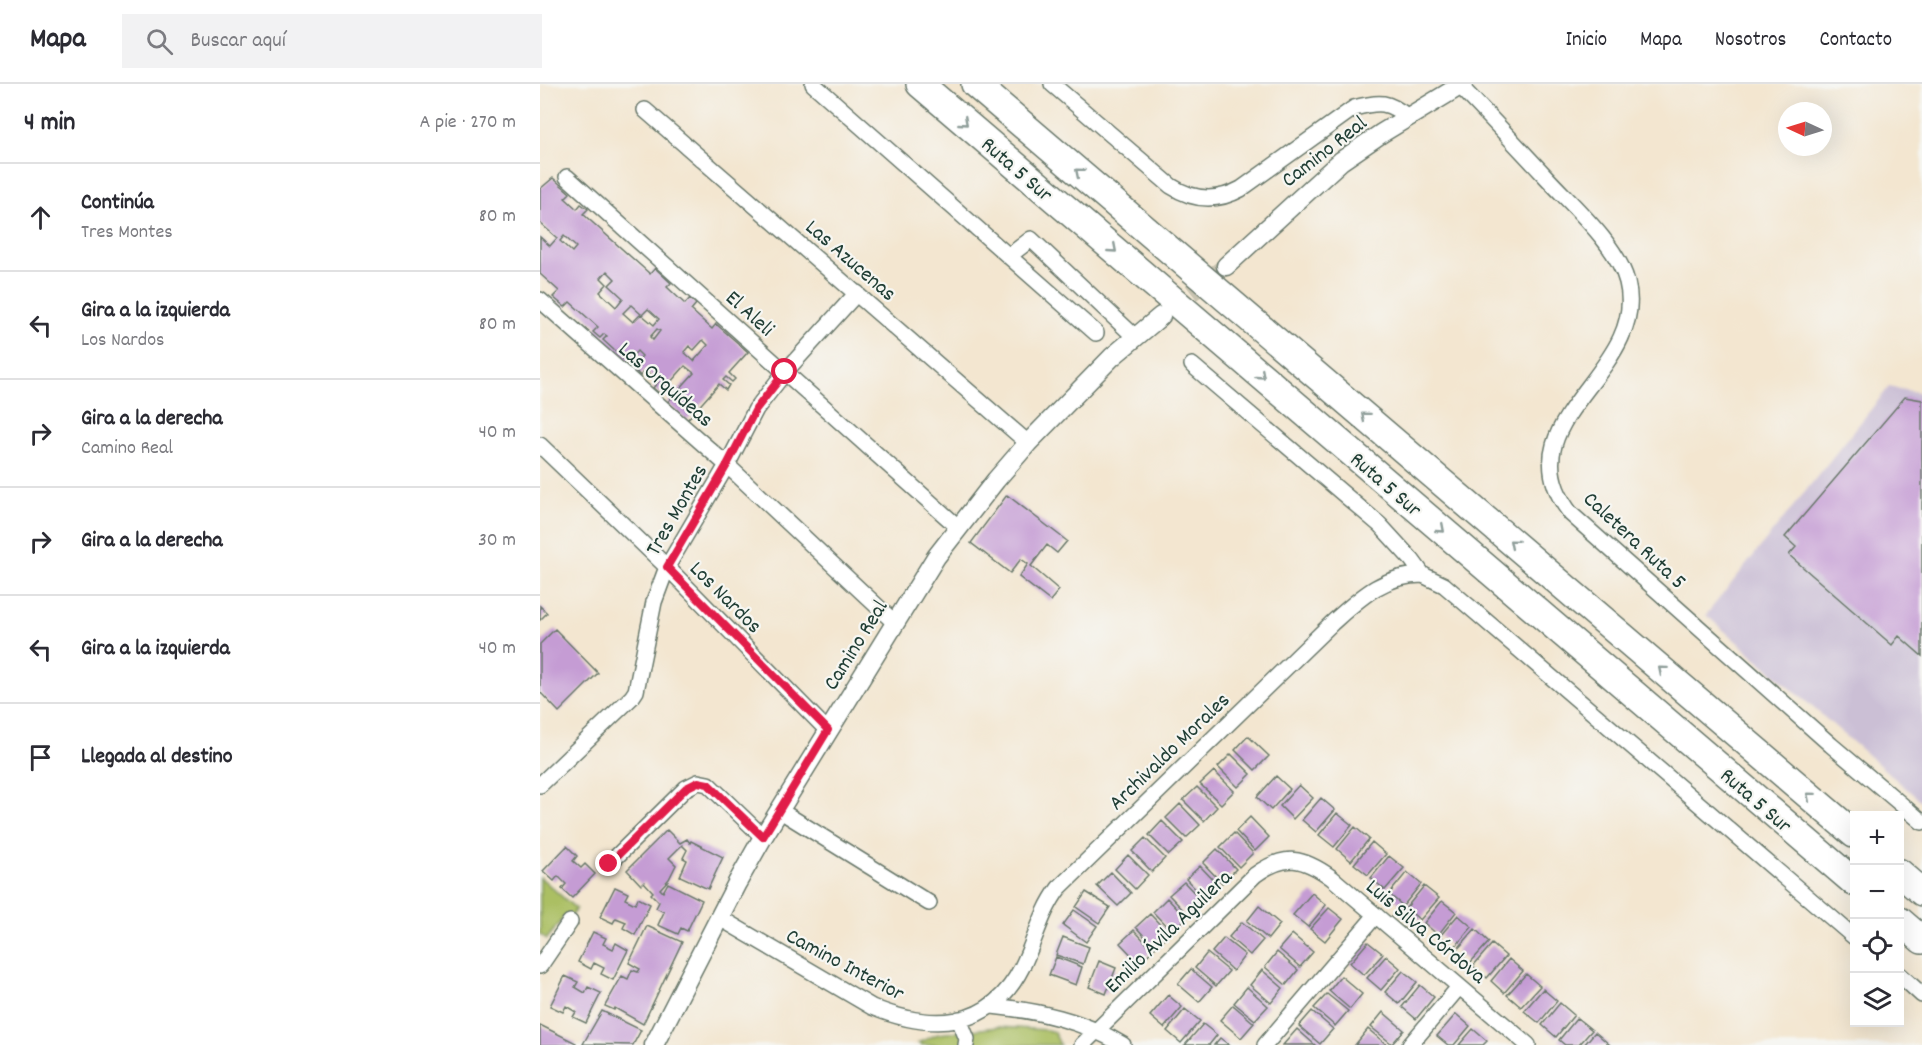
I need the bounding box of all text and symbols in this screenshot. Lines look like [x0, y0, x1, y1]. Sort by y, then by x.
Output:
search box [122, 14, 542, 68]
text: Mapa [30, 21, 86, 61]
icon: search [143, 25, 176, 58]
text: Buscar aquí [191, 26, 286, 57]
text: Inicio [1565, 26, 1607, 56]
text: Mapa [1640, 26, 1682, 56]
text: Nosotros [1715, 26, 1786, 56]
text: Contacto [1819, 26, 1892, 56]
north arrow [1778, 102, 1832, 156]
text: 4 min [24, 105, 75, 142]
text: A pie · 270 m [419, 109, 516, 137]
street label: Camino Real [1276, 109, 1375, 196]
one-way arrow [957, 115, 968, 126]
street label: Ruta 5 Sur [973, 131, 1059, 211]
one-way arrow [1075, 168, 1086, 179]
text: Continúa [81, 188, 154, 219]
icon: ahead [24, 201, 57, 234]
text: 80 m [479, 203, 516, 231]
street label: Las Azucenas [797, 213, 902, 310]
text: Tres Montes [81, 219, 173, 247]
one-way arrow [1106, 241, 1117, 252]
street label: El Aleli [717, 284, 780, 345]
text: Gira a la izquierda [81, 296, 230, 327]
icon: left [24, 309, 57, 342]
text: 80 m [479, 311, 516, 339]
text: Los Nardos [81, 327, 164, 355]
street label: Las Orquídeas [610, 335, 719, 436]
route start [771, 358, 797, 384]
one-way arrow [1254, 368, 1265, 379]
text: Gira a la derecha [81, 404, 223, 435]
one-way arrow [1361, 413, 1372, 424]
icon: right [24, 417, 57, 450]
text: 40 m [478, 419, 516, 447]
text: Camino Real [81, 435, 173, 463]
street label: Ruta 5 Sur [1342, 446, 1428, 526]
street label: Tres Montes [639, 459, 717, 562]
street label: Caletera Ruta 5 [1575, 485, 1692, 598]
one-way arrow [1434, 522, 1445, 533]
icon: right [24, 525, 57, 558]
text: Gira a la derecha [81, 526, 223, 557]
text: 30 m [478, 527, 516, 555]
one-way arrow [1509, 539, 1520, 550]
street label: Los Nardos [681, 555, 768, 642]
street label: Camino Real [817, 595, 897, 697]
icon: left [24, 633, 57, 666]
text: Gira a la izquierda [81, 634, 230, 665]
text: 40 m [478, 635, 516, 663]
one-way arrow [1658, 666, 1669, 677]
street label: Archivaldo Morales [1103, 686, 1238, 819]
icon: arrive [24, 741, 57, 774]
text: Llegada al destino [81, 742, 233, 773]
street label: Ruta 5 Sur [1712, 762, 1798, 842]
one-way arrow [1806, 792, 1817, 803]
map controls [1850, 811, 1904, 1027]
button: + [1850, 811, 1904, 865]
route end [595, 850, 621, 876]
street label: Emilio Ávila Aguilera [1099, 863, 1241, 1002]
button: − [1850, 865, 1904, 919]
street label: Luis Silva Córdova [1358, 873, 1492, 993]
button: locate [1850, 919, 1904, 973]
street label: Camino Interior [780, 922, 910, 1011]
button: layers [1850, 973, 1904, 1027]

